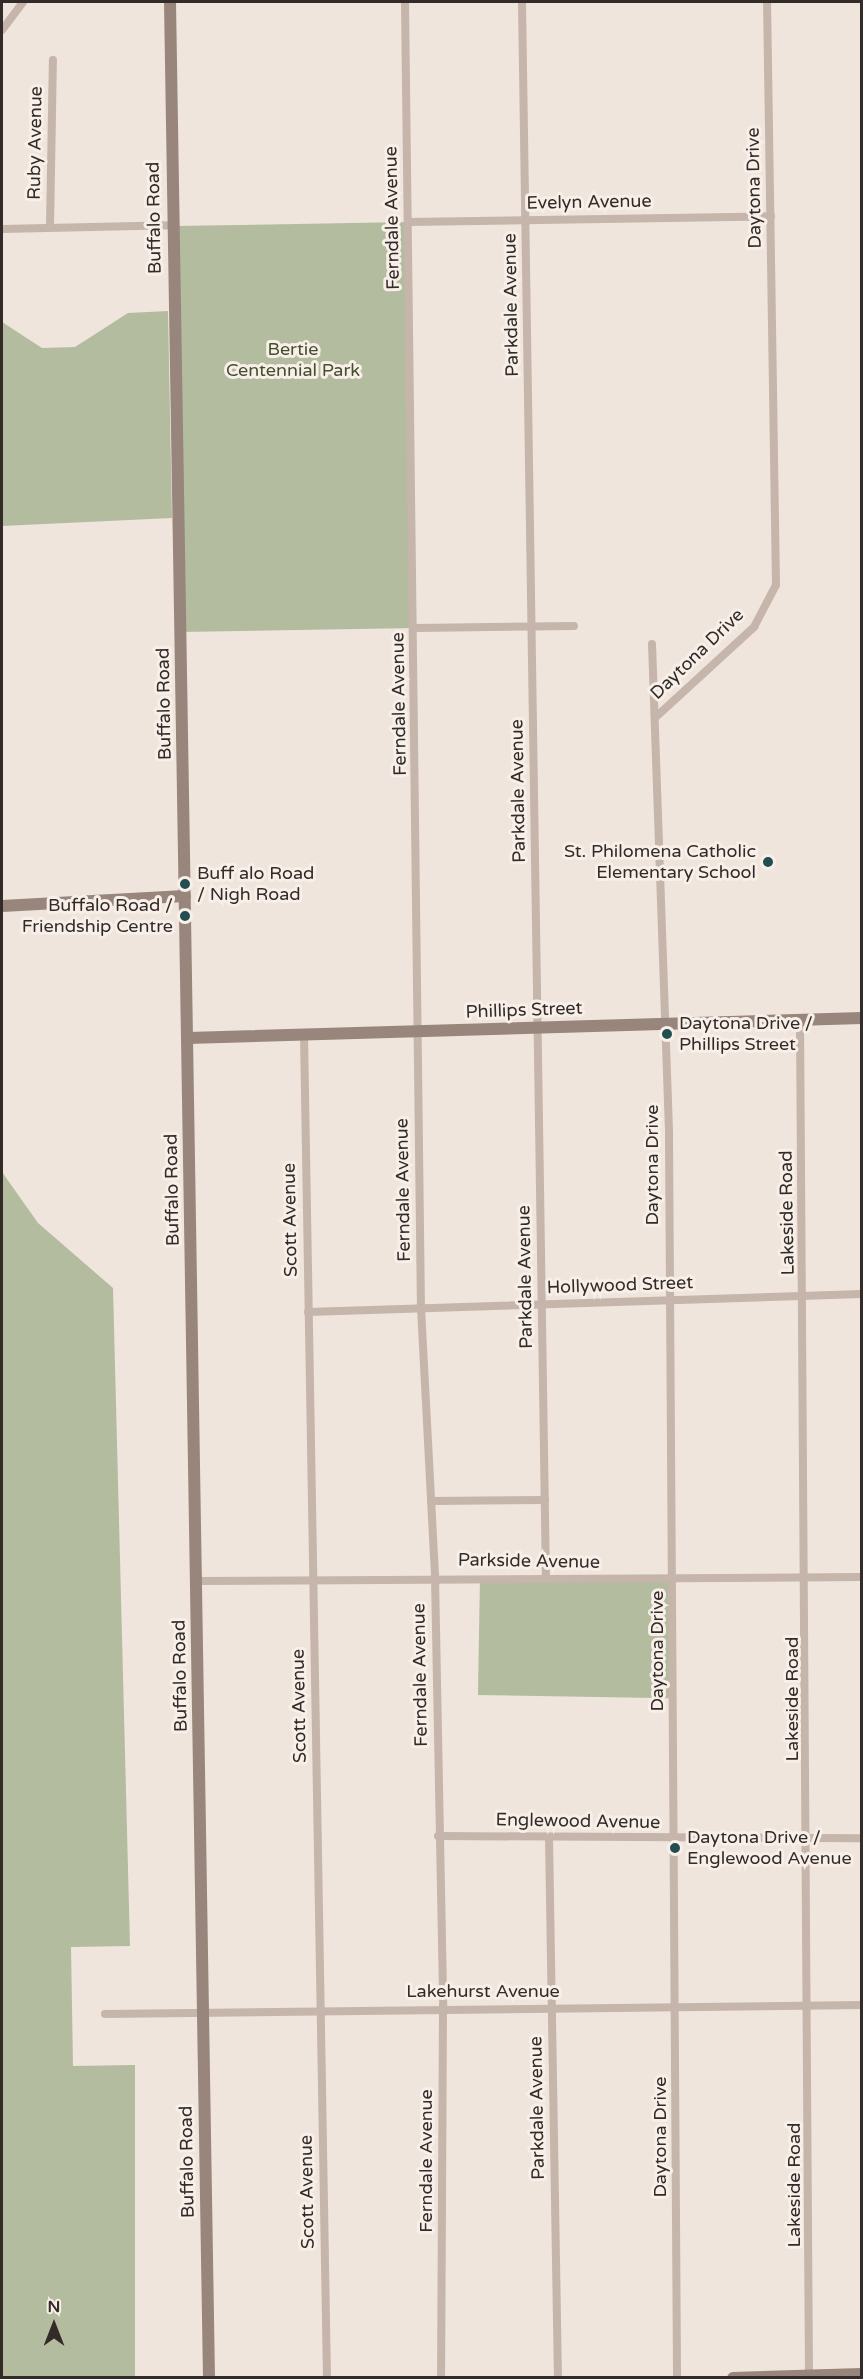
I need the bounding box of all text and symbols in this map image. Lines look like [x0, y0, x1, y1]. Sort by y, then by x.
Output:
street label: Ruby Avenue [23, 86, 47, 200]
street label: Daytona Drive [742, 127, 766, 249]
street label: Ferndale Avenue [380, 146, 404, 290]
street label: Buffalo Road [142, 162, 166, 274]
street label: Evelyn Avenue [526, 190, 652, 214]
street label: Parkdale Avenue [499, 233, 523, 377]
park label: Bertie Centennial Park [226, 339, 360, 382]
street label: Daytona Drive [646, 604, 748, 704]
street label: Ferndale Avenue [387, 632, 411, 776]
street label: Buffalo Road [152, 648, 176, 760]
street label: Parkdale Avenue [506, 719, 530, 863]
place label: St. Philomena Catholic Elementary School [564, 841, 756, 884]
marker: St. Philomena Catholic Elementary School [761, 855, 775, 869]
place label: Buff alo Road / Nigh Road [197, 863, 314, 906]
marker: Buff alo Road / Nigh Road [178, 877, 192, 891]
place label: Buffalo Road / Friendship Centre [22, 895, 173, 938]
marker: Buffalo Road / Friendship Centre [178, 909, 192, 923]
street label: Phillips Street [465, 997, 583, 1023]
place label: Daytona Drive / Phillips Street [679, 1013, 813, 1056]
marker: Daytona Drive / Phillips Street [660, 1027, 674, 1041]
street label: Daytona Drive [641, 1104, 663, 1226]
street label: Ferndale Avenue [391, 1118, 415, 1262]
street label: Buffalo Road [160, 1134, 184, 1246]
street label: Lakeside Road [775, 1150, 799, 1276]
street label: Scott Avenue [278, 1163, 302, 1277]
street label: Parkdale Avenue [513, 1205, 537, 1349]
street label: Hollywood Street [546, 1272, 694, 1298]
street label: Parkside Avenue [458, 1549, 600, 1573]
street label: Daytona Drive [646, 1590, 668, 1712]
street label: Ferndale Avenue [408, 1603, 432, 1747]
street label: Buffalo Road [168, 1620, 192, 1732]
street label: Lakeside Road [781, 1637, 803, 1761]
street label: Scott Avenue [287, 1649, 311, 1763]
street label: Englewood Avenue [495, 1809, 661, 1833]
place label: Daytona Drive / Englewood Avenue [687, 1827, 852, 1870]
marker: Daytona Drive / Englewood Avenue [668, 1841, 682, 1855]
street label: Lakehurst Avenue [406, 1980, 560, 2002]
street label: Parkdale Avenue [525, 2036, 549, 2180]
street label: Daytona Drive [649, 2076, 671, 2198]
street label: Ferndale Avenue [415, 2089, 437, 2233]
street label: Buffalo Road [175, 2106, 199, 2218]
street label: Lakeside Road [783, 2123, 805, 2247]
street label: Scott Avenue [295, 2135, 319, 2249]
north arrow [24, 2295, 84, 2355]
text: N [48, 2297, 60, 2317]

